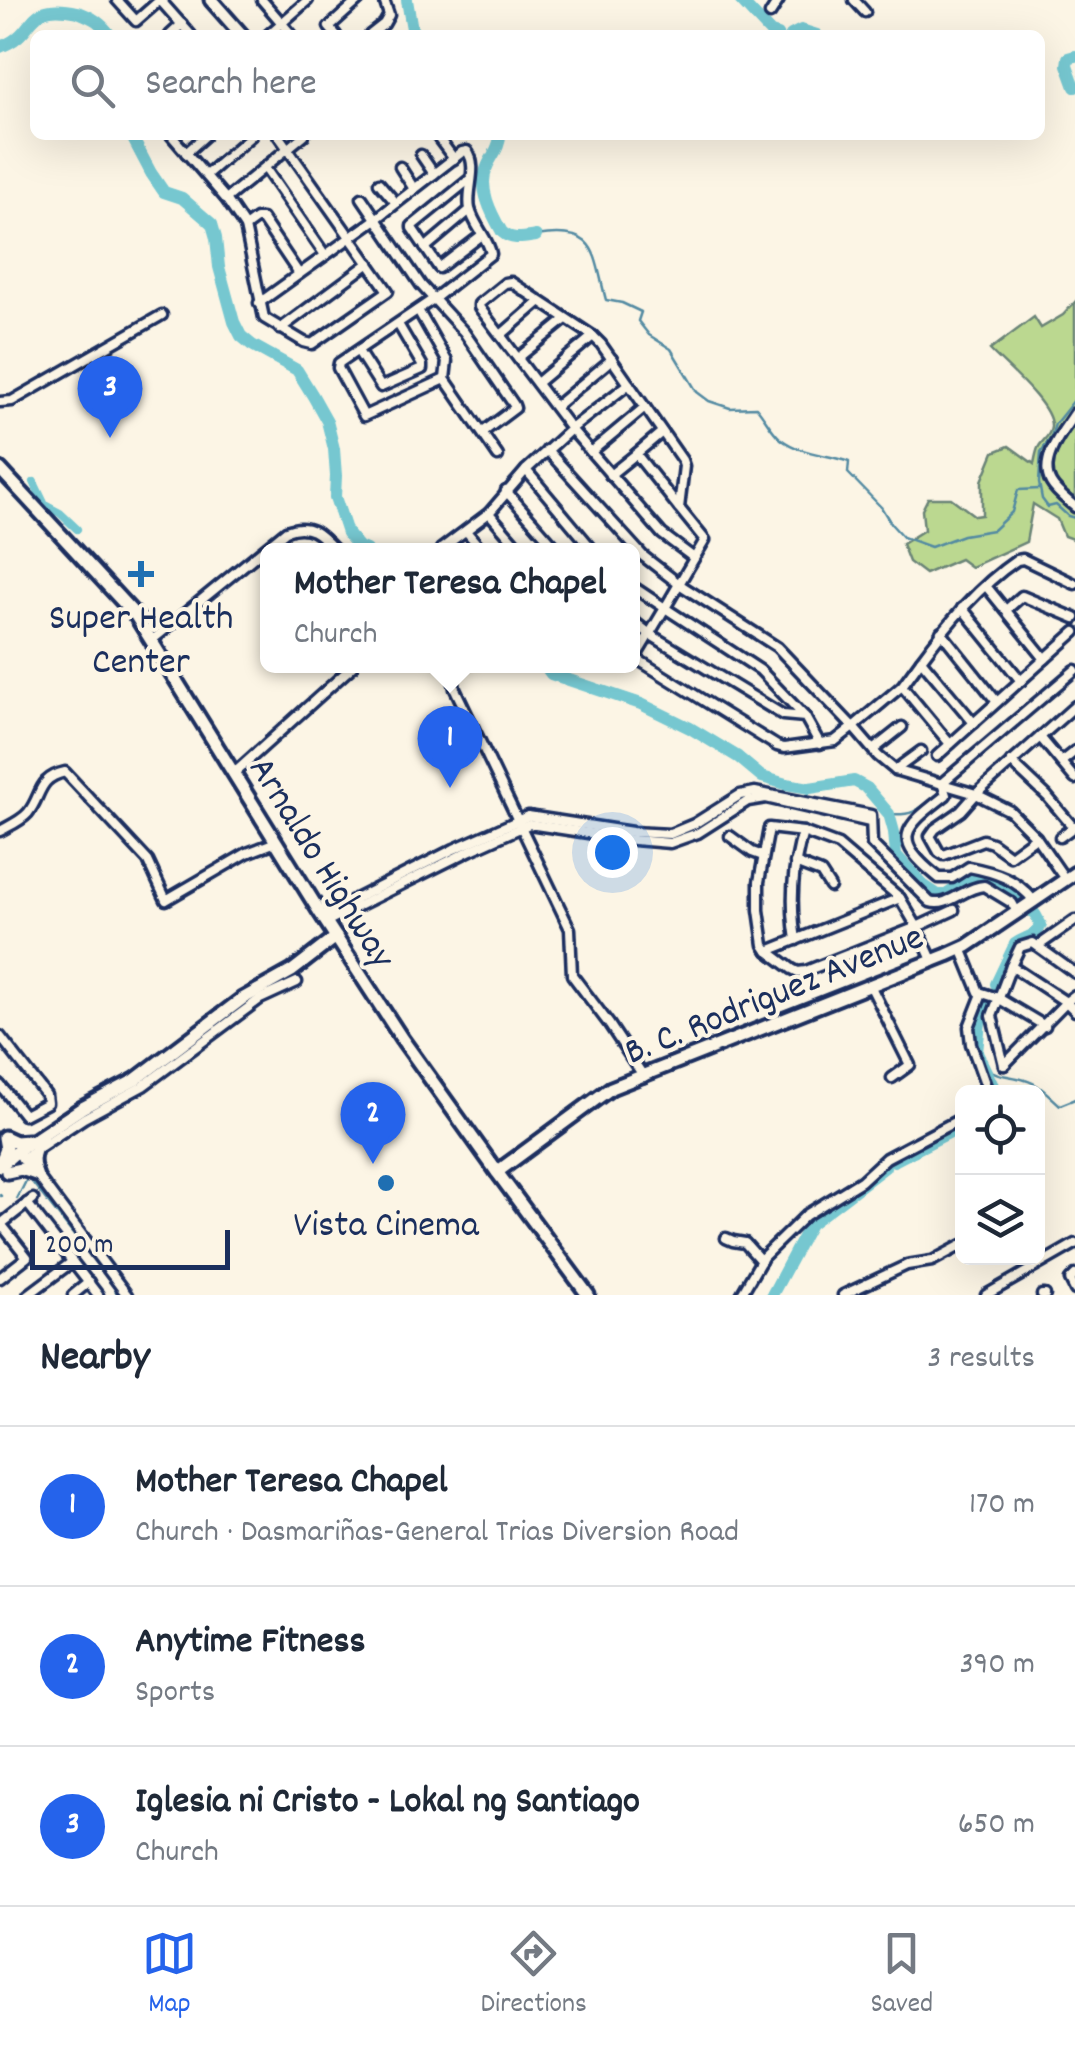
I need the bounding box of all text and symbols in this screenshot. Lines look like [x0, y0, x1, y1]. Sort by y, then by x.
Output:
search box [30, 30, 1045, 140]
icon: search [65, 58, 120, 113]
text: Search here [145, 58, 317, 113]
pin: 3 [78, 356, 142, 438]
popup [260, 543, 640, 673]
text: Mother Teresa Chapel [294, 558, 606, 613]
marker: Super Health Center [128, 561, 154, 587]
place label: Super Health Center [49, 593, 233, 692]
text: Church [294, 613, 377, 659]
pin: 1 [418, 706, 482, 788]
street label: Arnaldo Highway [232, 747, 407, 981]
your location [587, 827, 638, 878]
street label: B. C. Rodriguez Avenue [617, 912, 933, 1082]
pin: 2 [340, 1082, 406, 1164]
map controls [955, 1085, 1045, 1265]
button: locate [955, 1085, 1045, 1175]
marker: Vista Cinema [375, 1172, 397, 1194]
button: layers [955, 1175, 1045, 1265]
place label: Vista Cinema [293, 1200, 480, 1255]
scale bar [30, 1225, 230, 1270]
text: 200 m [45, 1227, 113, 1267]
text: Nearby [40, 1330, 150, 1390]
text: 3 results [927, 1337, 1035, 1383]
text: Mother Teresa Chapel [135, 1456, 448, 1511]
text: 1 [69, 1483, 76, 1529]
text: 170 m [969, 1483, 1035, 1529]
text: Church · Dasmariñas-General Trias Diversion Road [135, 1511, 739, 1557]
text: Anytime Fitness [135, 1616, 365, 1671]
text: 2 [66, 1643, 79, 1689]
text: 390 m [959, 1643, 1035, 1689]
text: Sports [135, 1671, 215, 1717]
text: Iglesia ni Cristo - Lokal ng Santiago [135, 1776, 640, 1831]
text: 3 [65, 1803, 80, 1849]
text: 650 m [958, 1803, 1035, 1849]
text: Church [135, 1831, 219, 1877]
tab: Map [142, 1926, 197, 2026]
tab: Directions [481, 1926, 587, 2026]
tab: Saved [871, 1926, 933, 2026]

